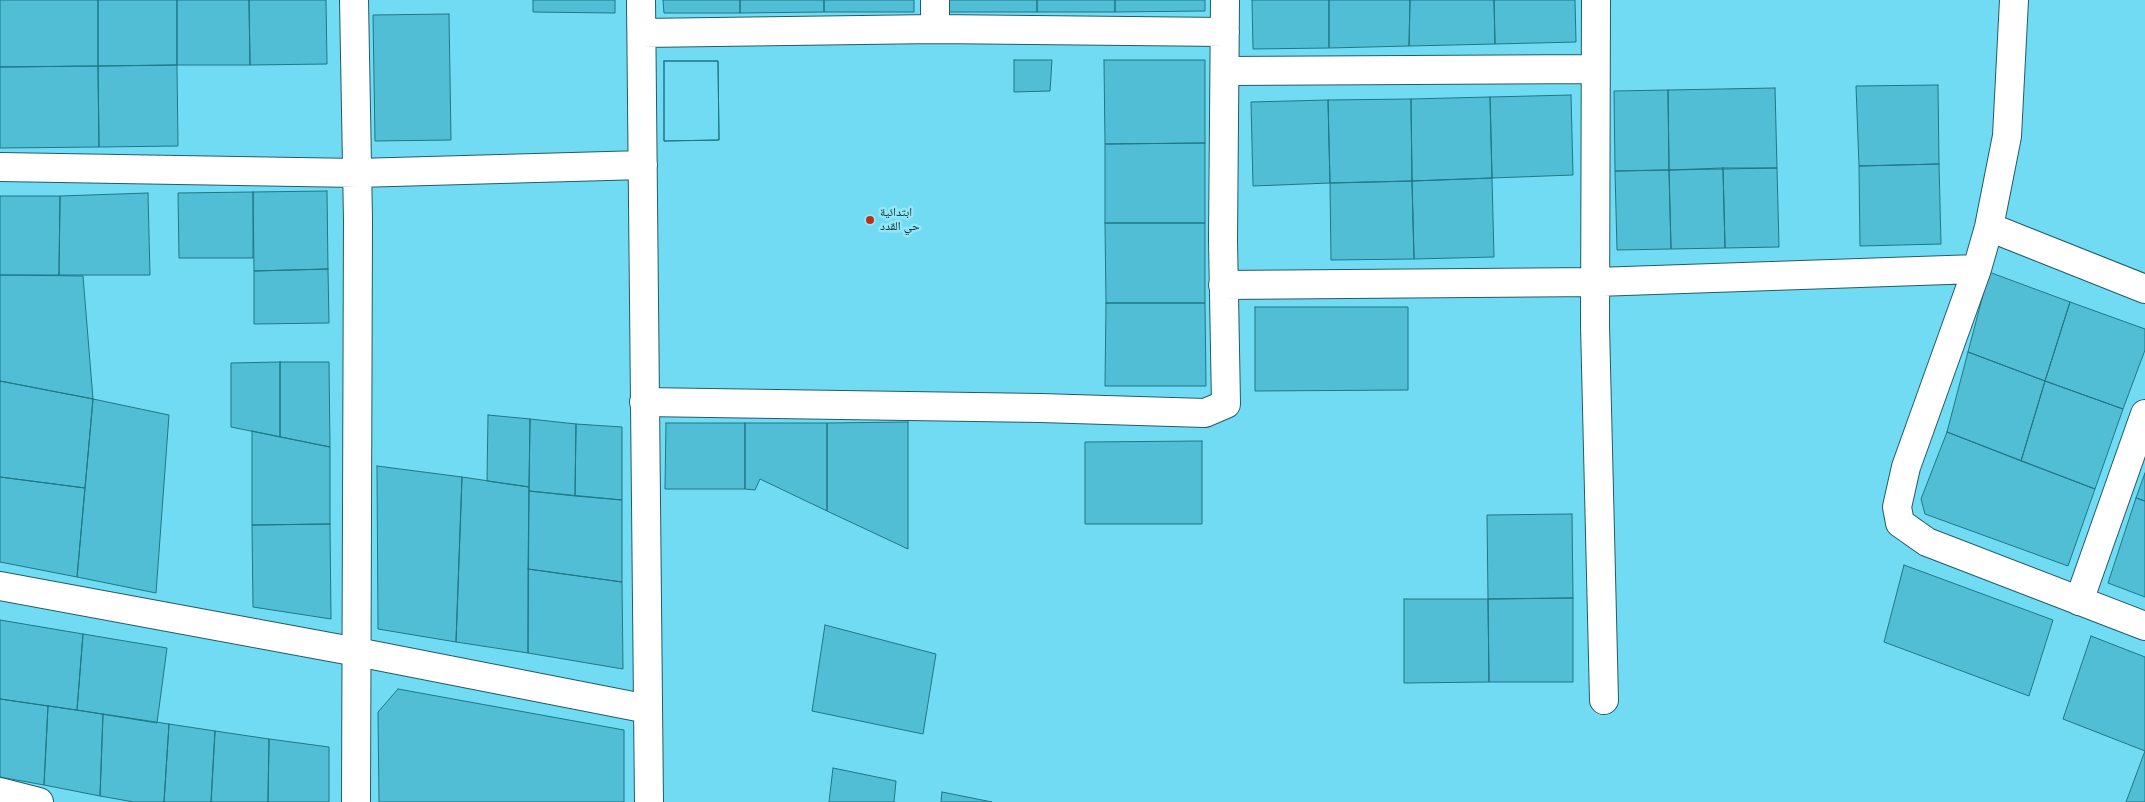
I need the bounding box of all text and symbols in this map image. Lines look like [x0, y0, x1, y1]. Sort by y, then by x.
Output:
place label: ابتدائية حي القدد [880, 206, 920, 234]
marker: ابتدائية حي القدد [864, 214, 876, 226]

